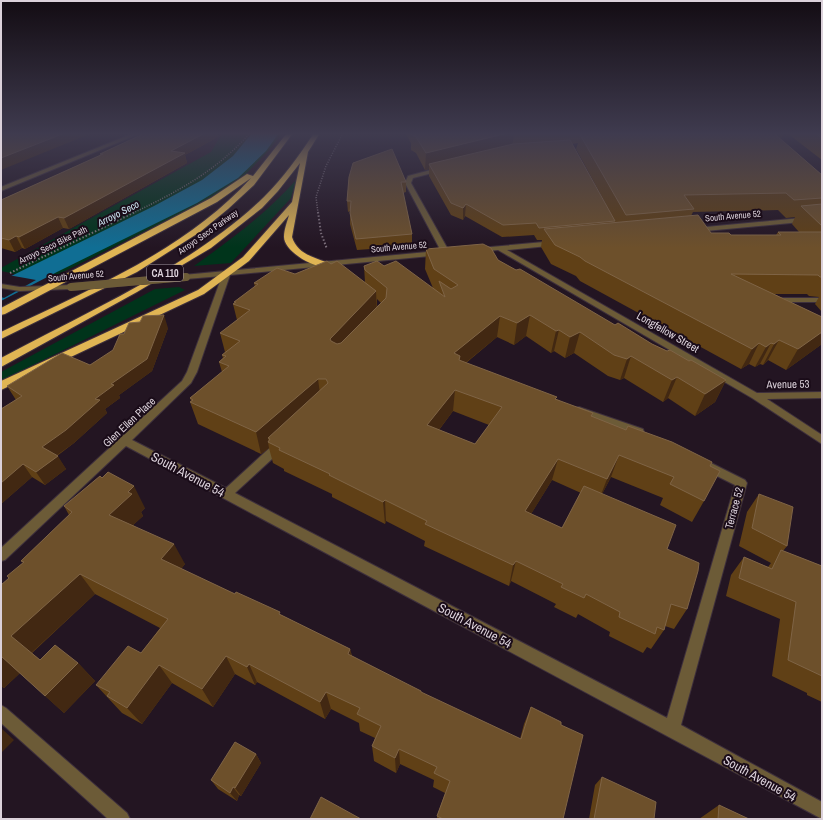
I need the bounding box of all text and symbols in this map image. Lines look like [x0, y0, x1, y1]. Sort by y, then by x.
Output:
water label: Arroyo Seco [94, 197, 142, 230]
street label: Arroyo Seco Parkway [175, 207, 241, 258]
street label: South Avenue 52 [705, 208, 761, 224]
street label: Arroyo Seco Bike Path [16, 223, 89, 267]
street label: South Avenue 52 [371, 239, 427, 255]
road number: CA 110 [147, 265, 183, 281]
street label: South Avenue 52 [48, 268, 104, 284]
street label: Longfellow Street [634, 309, 702, 356]
street label: Avenue 53 [765, 377, 810, 391]
street label: Glen Ellen Place [100, 394, 158, 450]
street label: South Avenue 54 [148, 448, 228, 501]
street label: Terrace 52 [722, 486, 746, 530]
street label: South Avenue 54 [435, 599, 515, 652]
street label: South Avenue 54 [720, 751, 799, 806]

